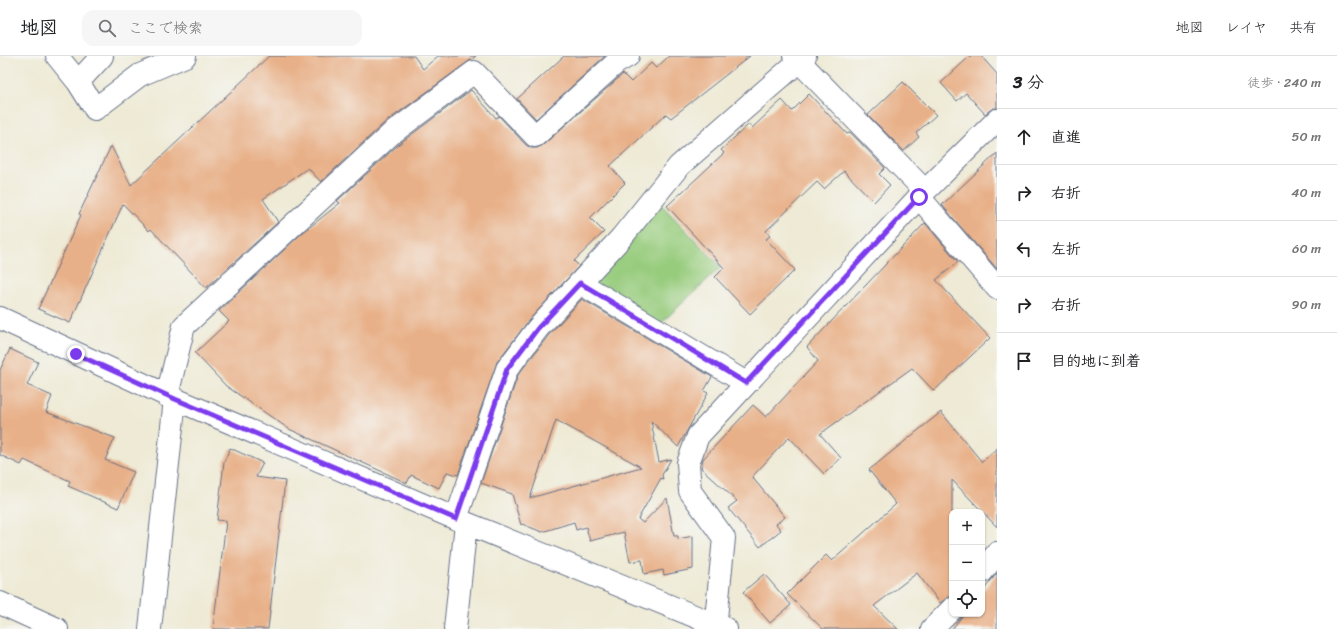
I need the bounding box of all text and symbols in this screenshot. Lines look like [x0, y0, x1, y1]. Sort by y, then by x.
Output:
search box [82, 10, 362, 46]
text: 地図 [20, 11, 58, 44]
text: ここで検索 [128, 15, 203, 41]
text: 地図 [1176, 15, 1204, 40]
text: レイヤ [1226, 15, 1267, 40]
text: 共有 [1289, 15, 1317, 40]
icon: search [96, 17, 118, 39]
text: 3 分 [1013, 67, 1044, 97]
text: 徒歩 · 240 m [1248, 71, 1321, 94]
text: 直進 [1051, 124, 1081, 150]
text: 50 m [1291, 125, 1321, 148]
icon: ahead [1013, 126, 1035, 148]
text: 右折 [1051, 180, 1081, 206]
text: 40 m [1291, 181, 1321, 204]
icon: right [1013, 182, 1035, 204]
route start [910, 188, 928, 206]
text: 左折 [1051, 236, 1081, 262]
text: 60 m [1292, 237, 1321, 260]
icon: left [1013, 238, 1035, 260]
text: 右折 [1051, 292, 1081, 318]
text: 90 m [1291, 293, 1321, 316]
icon: right [1013, 294, 1035, 316]
route end [67, 345, 85, 363]
text: 目的地に到着 [1051, 348, 1141, 374]
icon: arrive [1013, 350, 1035, 372]
map controls [949, 509, 985, 617]
button: + [949, 509, 985, 545]
button: − [949, 545, 985, 581]
button: locate [949, 581, 985, 617]

